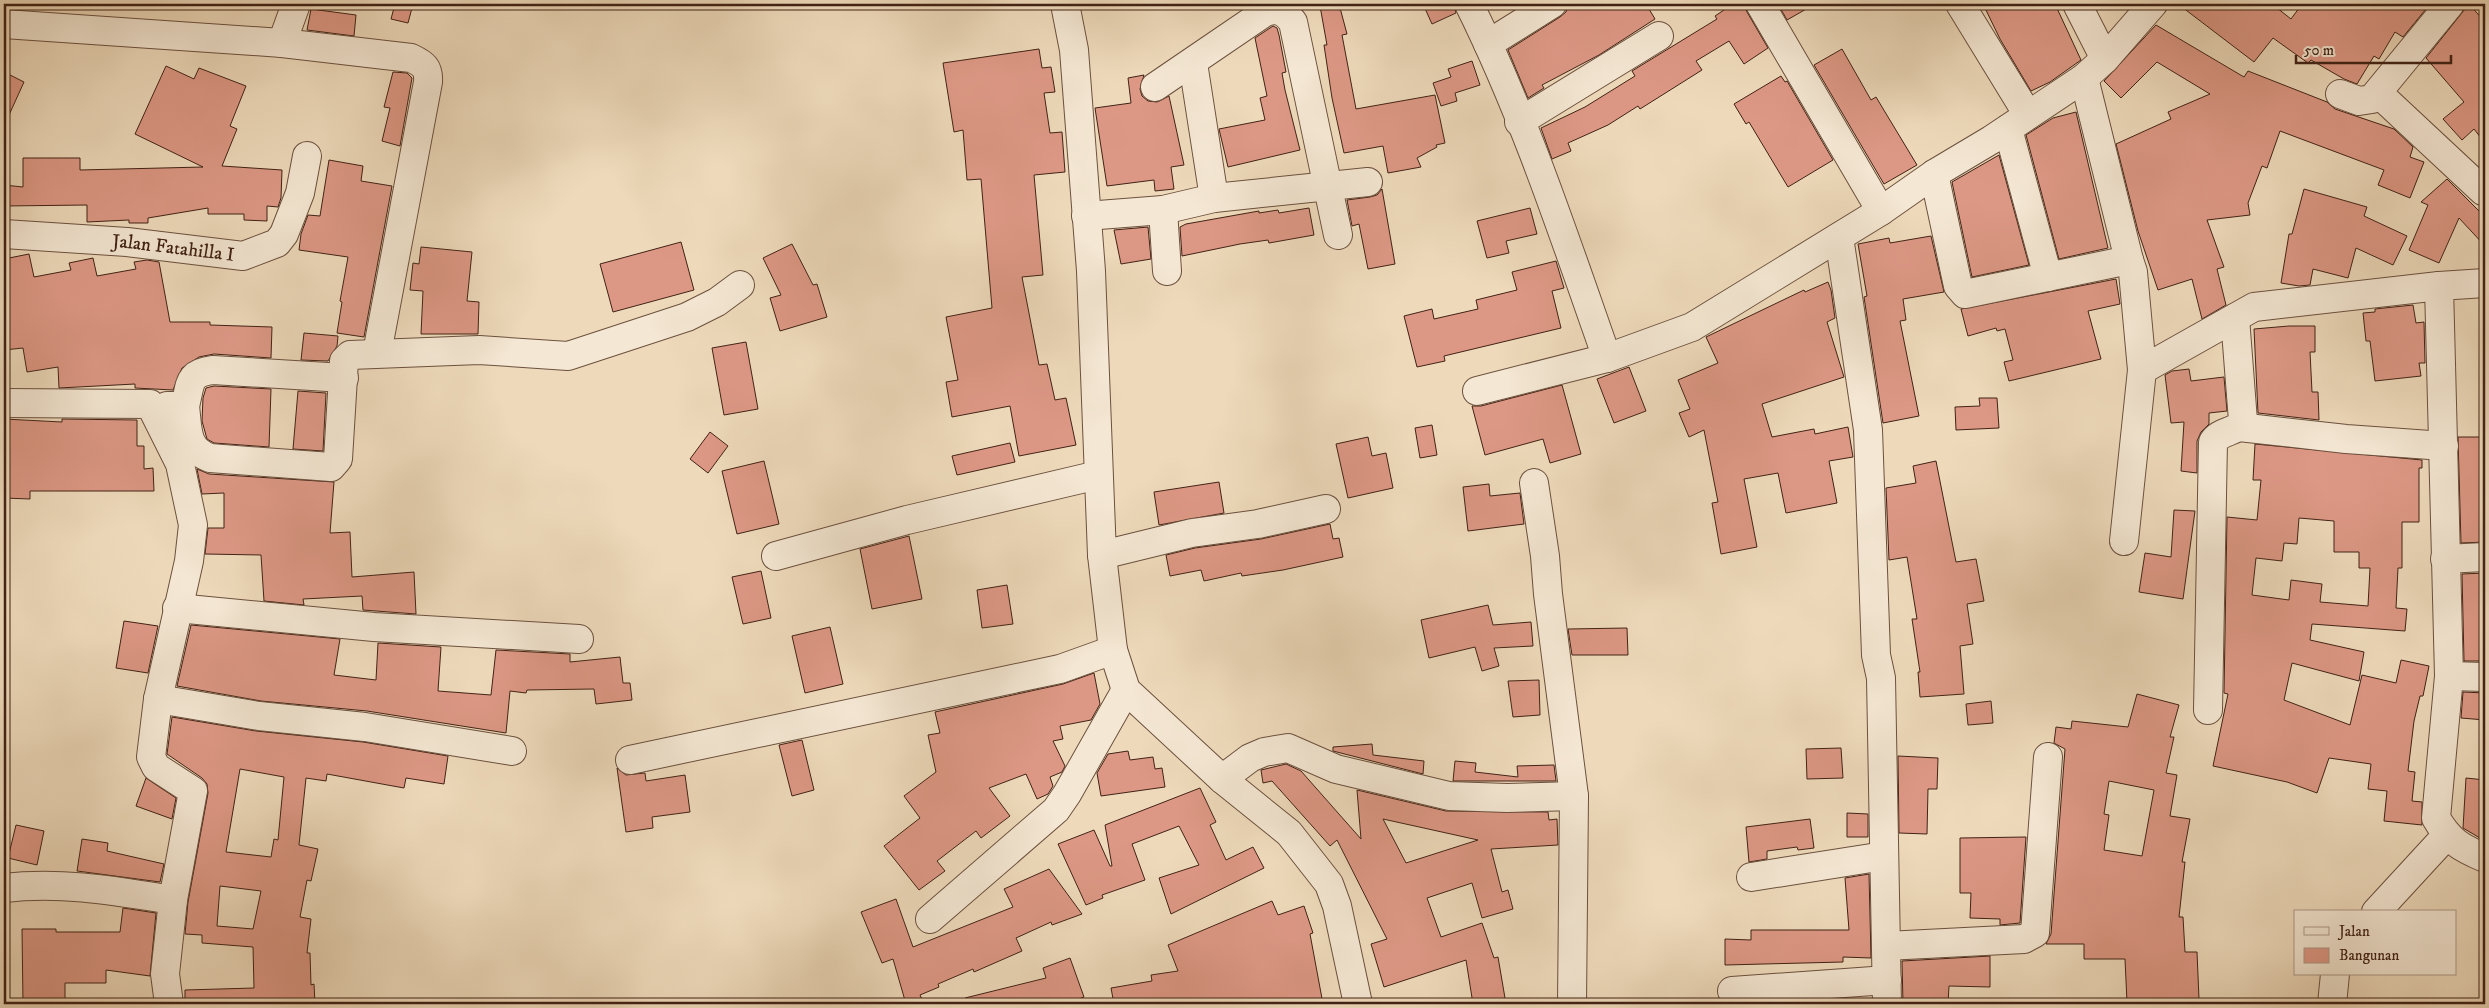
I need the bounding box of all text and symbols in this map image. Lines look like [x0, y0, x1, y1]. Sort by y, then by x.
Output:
scale bar [2296, 32, 2452, 64]
text: 50 m [2304, 41, 2334, 60]
street label: Jalan Fatahilla I [110, 229, 236, 266]
legend [2294, 910, 2456, 976]
text: Jalan [2337, 922, 2370, 941]
text: Bangunan [2339, 946, 2399, 965]

